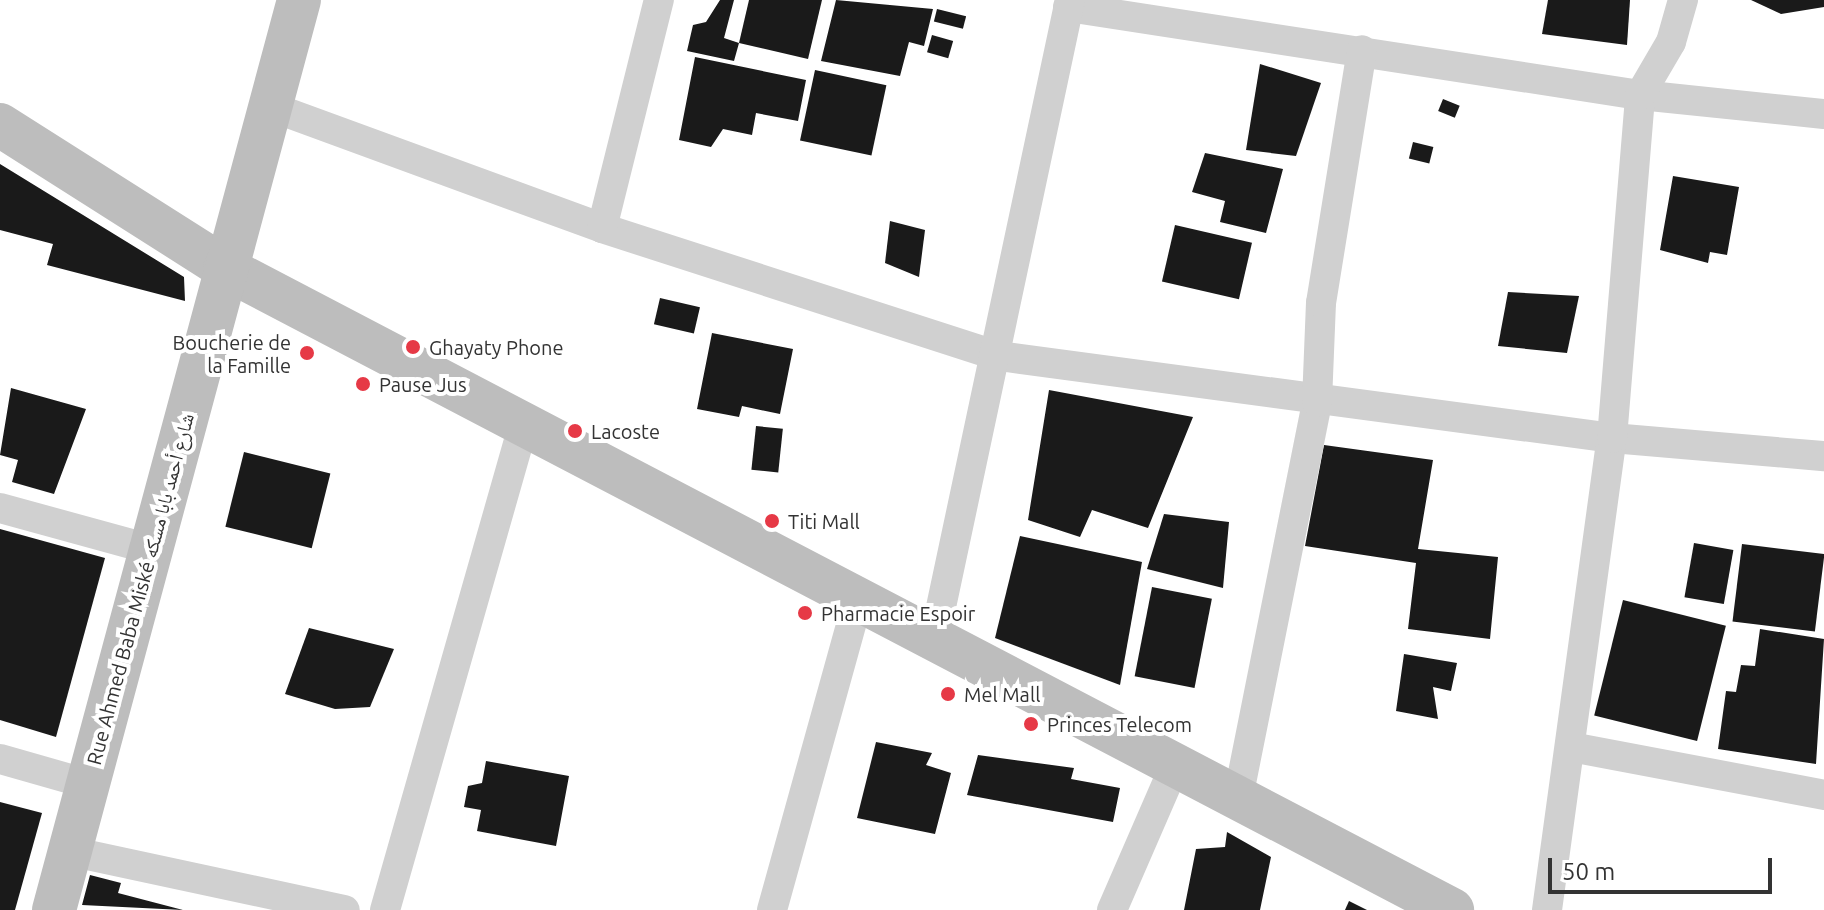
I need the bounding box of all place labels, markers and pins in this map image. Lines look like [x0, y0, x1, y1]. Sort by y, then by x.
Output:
place label: Boucherie de la Famille [173, 330, 291, 377]
place label: Ghayaty Phone [429, 335, 563, 359]
marker: Ghayaty Phone [404, 338, 422, 356]
marker: Boucherie de la Famille [298, 344, 316, 362]
place label: Pause Jus [379, 372, 467, 396]
marker: Pause Jus [354, 375, 372, 393]
place label: Lacoste [591, 419, 660, 443]
marker: Lacoste [566, 422, 584, 440]
place label: Titi Mall [788, 509, 860, 533]
marker: Titi Mall [763, 512, 781, 530]
place label: Pharmacie Espoir [821, 601, 975, 625]
marker: Pharmacie Espoir [796, 604, 814, 622]
place label: Mel Mall [964, 682, 1040, 706]
marker: Mel Mall [939, 685, 957, 703]
place label: Princes Telecom [1047, 712, 1192, 736]
marker: Princes Telecom [1022, 715, 1040, 733]

